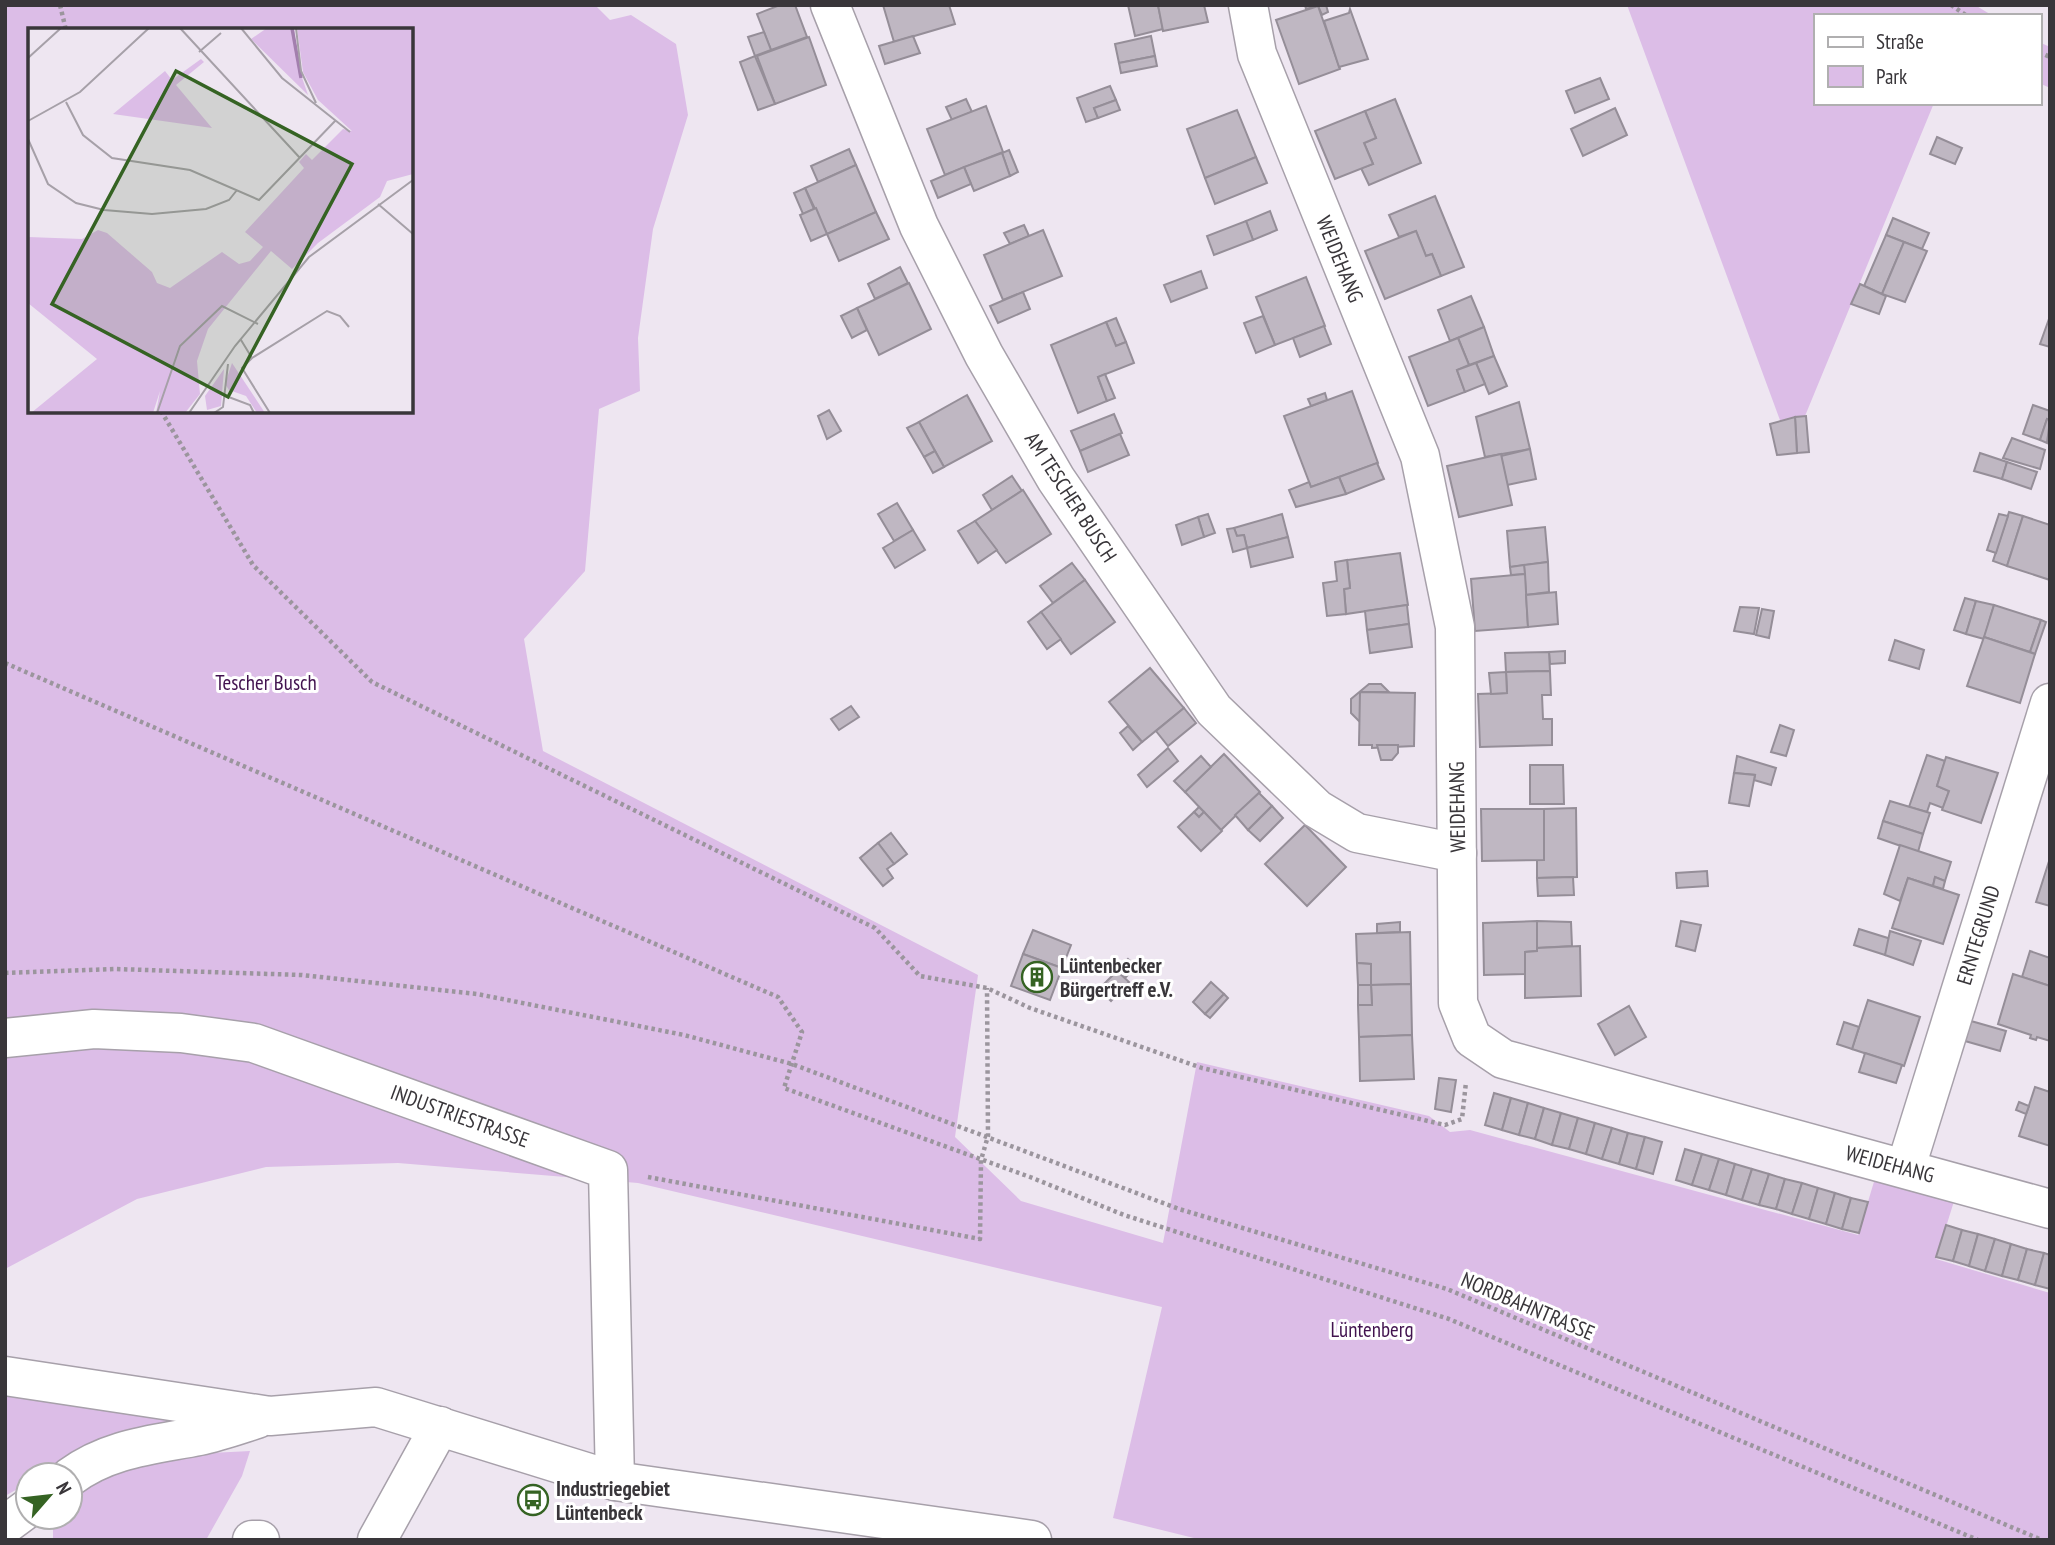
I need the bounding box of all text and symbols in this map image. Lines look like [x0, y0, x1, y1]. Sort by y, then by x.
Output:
legend [1814, 14, 2041, 105]
inset map [28, 28, 413, 413]
text: Straße [1876, 28, 1924, 55]
text: Park [1876, 63, 1907, 90]
street label: WEIDEHANG [1310, 212, 1370, 306]
street label: AM TESCHER BUSCH [1019, 427, 1123, 567]
park label: Tescher Busch [215, 669, 317, 696]
street label: WEIDEHANG [1443, 761, 1471, 853]
street label: ERNTEGRUND [1950, 882, 2006, 988]
place label: Lüntenbecker Bürgertreff e.V. [1060, 952, 1173, 1003]
building icon: Lüntenbecker Bürgertreff e.V. [1020, 960, 1054, 994]
street label: INDUSTRIESTRASSE [387, 1078, 533, 1154]
street label: WEIDEHANG [1843, 1139, 1937, 1189]
street label: NORDBAHNTRASSE [1457, 1266, 1599, 1346]
park label: Lüntenberg [1330, 1316, 1414, 1343]
north arrow [14, 1461, 84, 1531]
place label: Industriegebiet Lüntenbeck [556, 1475, 670, 1526]
text: N [51, 1478, 77, 1498]
bus stop icon: Industriegebiet Lüntenbeck [516, 1483, 550, 1517]

